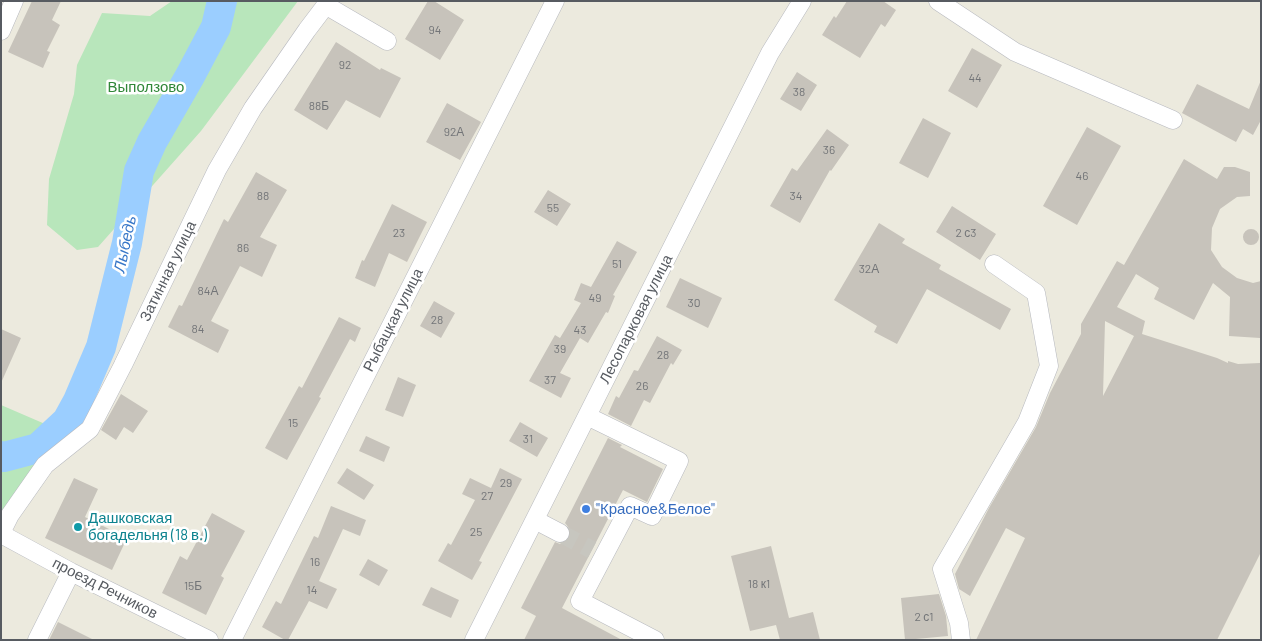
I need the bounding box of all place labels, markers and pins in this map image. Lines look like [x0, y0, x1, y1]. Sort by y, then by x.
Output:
place label: "Красное&Белое" [596, 500, 715, 518]
marker: "Красное&Белое" [580, 503, 592, 515]
place label: Дашковская богадельня (18 в.) [88, 509, 207, 544]
marker: Дашковская богадельня (18 в.) [72, 521, 84, 533]

